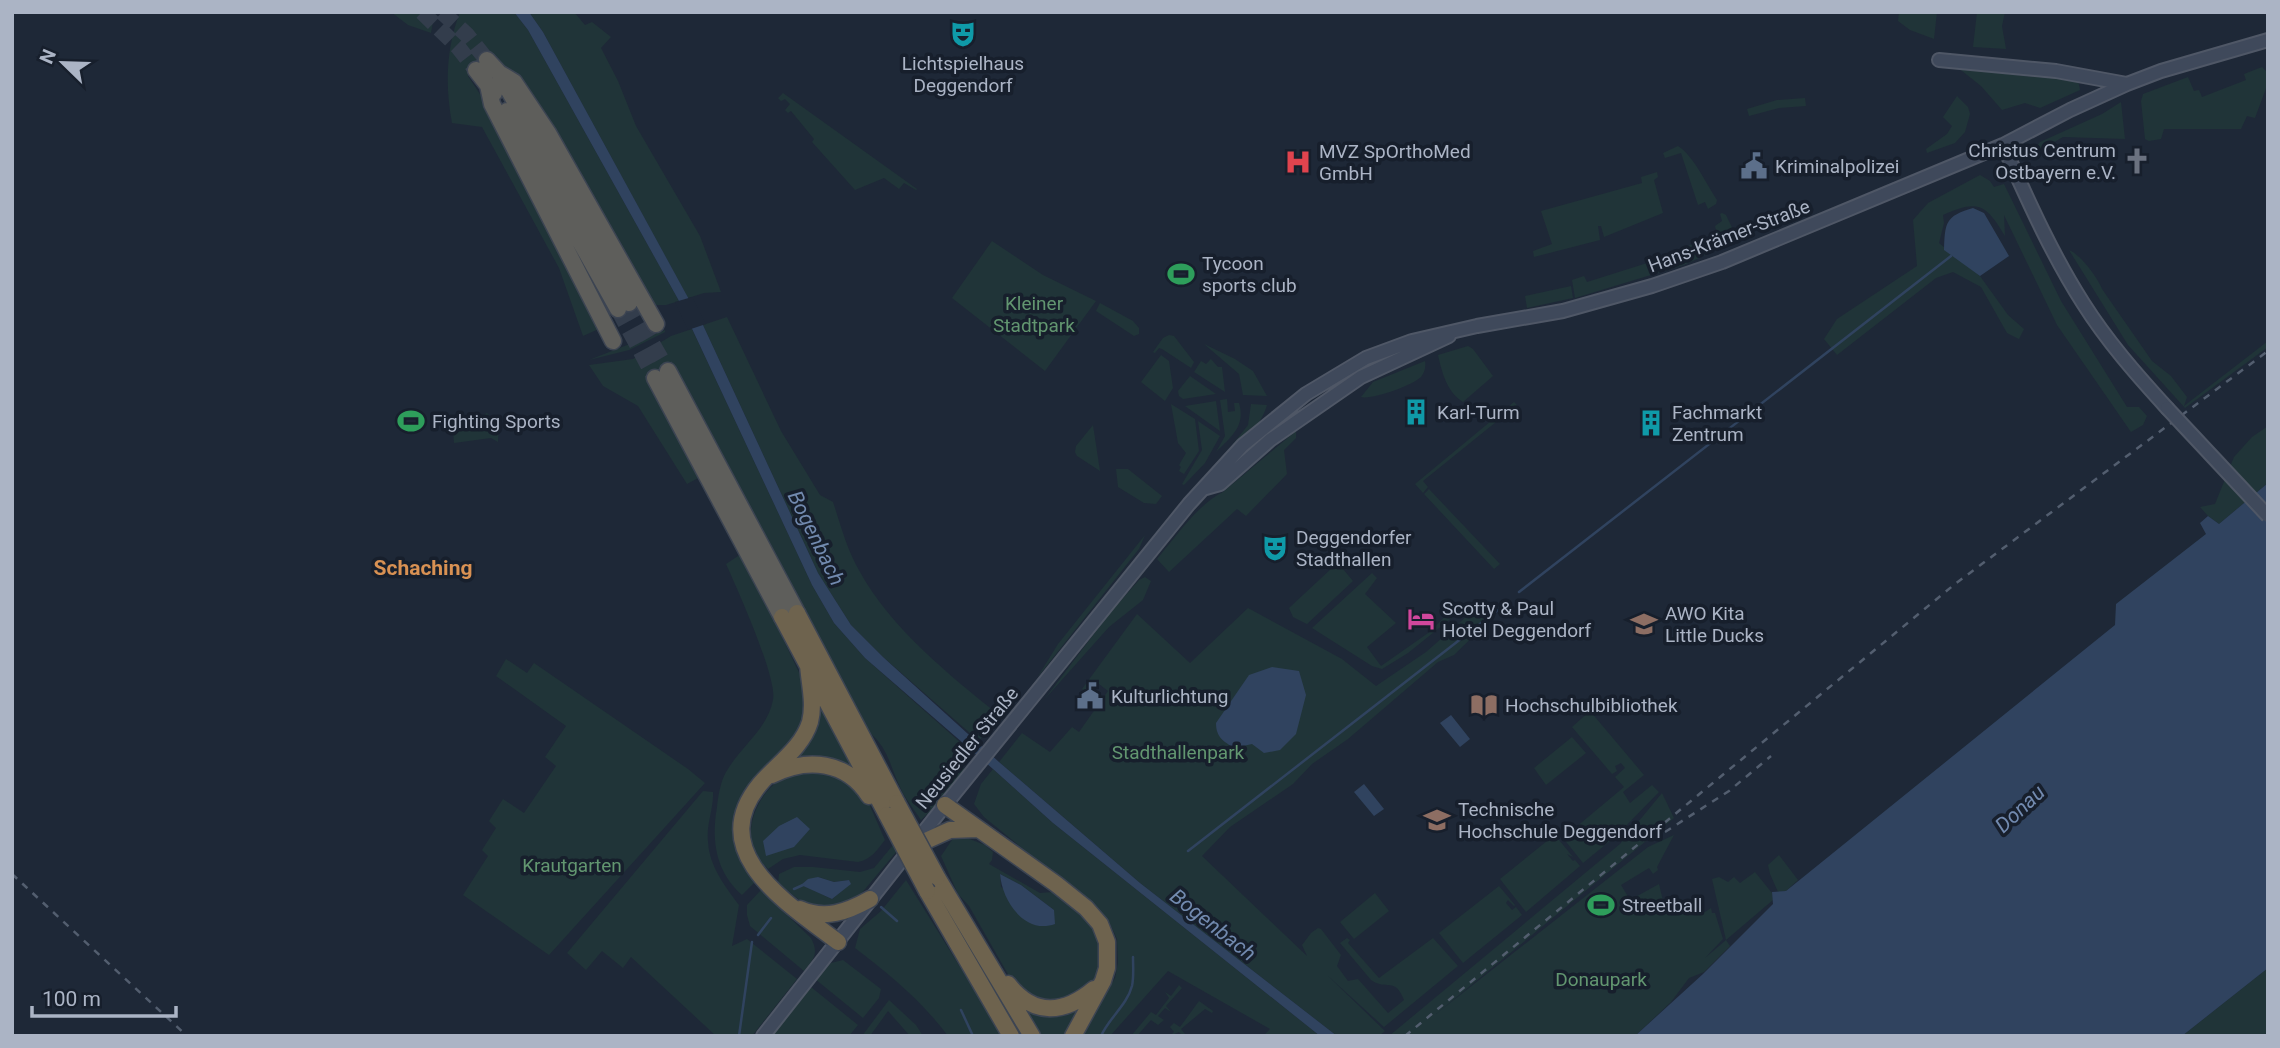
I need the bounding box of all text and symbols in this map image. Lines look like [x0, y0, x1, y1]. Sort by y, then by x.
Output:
theatre icon: Lichtspielhaus Deggendorf [948, 19, 978, 49]
north arrow [28, 28, 98, 98]
text: N [35, 46, 61, 67]
place label: Lichtspielhaus Deggendorf [902, 52, 1024, 97]
place label: Christus Centrum Ostbayern e.V. [1968, 139, 2116, 184]
place label: MVZ SpOrthoMed GmbH [1319, 140, 1471, 185]
church icon: Christus Centrum Ostbayern e.V. [2122, 146, 2152, 176]
hospital icon: MVZ SpOrthoMed GmbH [1283, 147, 1313, 177]
public building icon: Kriminalpolizei [1739, 151, 1769, 181]
place label: Kriminalpolizei [1775, 155, 1899, 178]
street label: Hans-Krämer-Straße [1645, 195, 1813, 277]
place label: Tycoon sports club [1202, 252, 1297, 297]
sports icon: Tycoon sports club [1166, 259, 1196, 289]
park label: Kleiner Stadtpark [993, 292, 1075, 337]
building icon: Karl-Turm [1401, 397, 1431, 427]
place label: Karl-Turm [1437, 401, 1520, 424]
place label: Fachmarkt Zentrum [1672, 401, 1762, 446]
sports icon: Fighting Sports [396, 406, 426, 436]
building icon: Fachmarkt Zentrum [1636, 408, 1666, 438]
place label: Fighting Sports [432, 410, 561, 433]
water label: Bogenbach [783, 487, 849, 589]
place label: Deggendorfer Stadthallen [1296, 526, 1412, 571]
theatre icon: Deggendorfer Stadthallen [1260, 533, 1290, 563]
district label: Schaching [374, 556, 472, 580]
place label: Scotty & Paul Hotel Deggendorf [1442, 597, 1592, 642]
place label: AWO Kita Little Ducks [1665, 602, 1764, 647]
hotel icon: Scotty & Paul Hotel Deggendorf [1406, 604, 1436, 634]
school or university icon: AWO Kita Little Ducks [1629, 609, 1659, 639]
public building icon: Kulturlichtung [1075, 681, 1105, 711]
street label: Neusiedler Straße [911, 682, 1023, 814]
place label: Kulturlichtung [1111, 685, 1228, 708]
library icon: Hochschulbibliothek [1469, 690, 1499, 720]
place label: Hochschulbibliothek [1505, 694, 1678, 717]
park label: Stadthallenpark [1112, 741, 1245, 764]
water label: Donau [1990, 780, 2050, 838]
place label: Technische Hochschule Deggendorf [1458, 798, 1662, 843]
school or university icon: Technische Hochschule Deggendorf [1422, 805, 1452, 835]
park label: Krautgarten [522, 854, 622, 877]
water label: Bogenbach [1165, 884, 1261, 966]
sports icon: Streetball [1586, 890, 1616, 920]
place label: Streetball [1622, 894, 1702, 917]
park label: Donaupark [1555, 968, 1647, 991]
scale bar [32, 974, 175, 1018]
text: 100 m [42, 987, 101, 1011]

